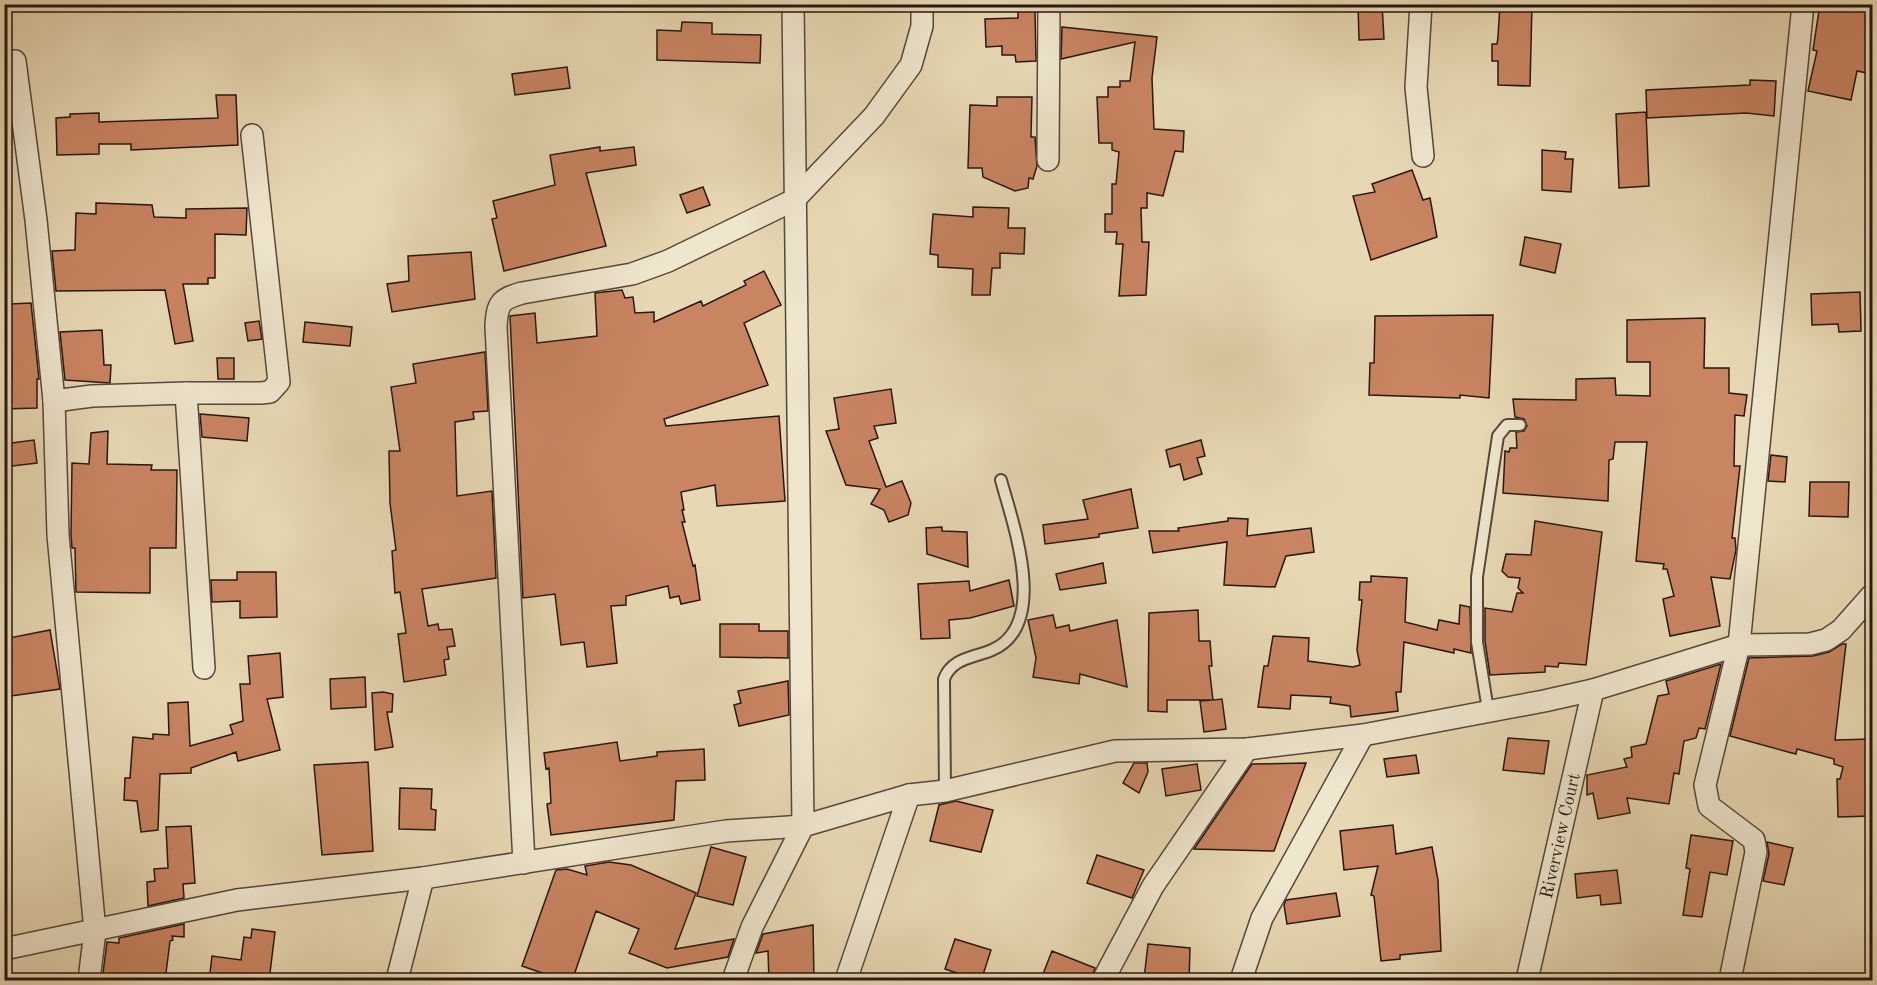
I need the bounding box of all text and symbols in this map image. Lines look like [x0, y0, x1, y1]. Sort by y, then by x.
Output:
street label: Riverview Court [1538, 771, 1584, 900]

